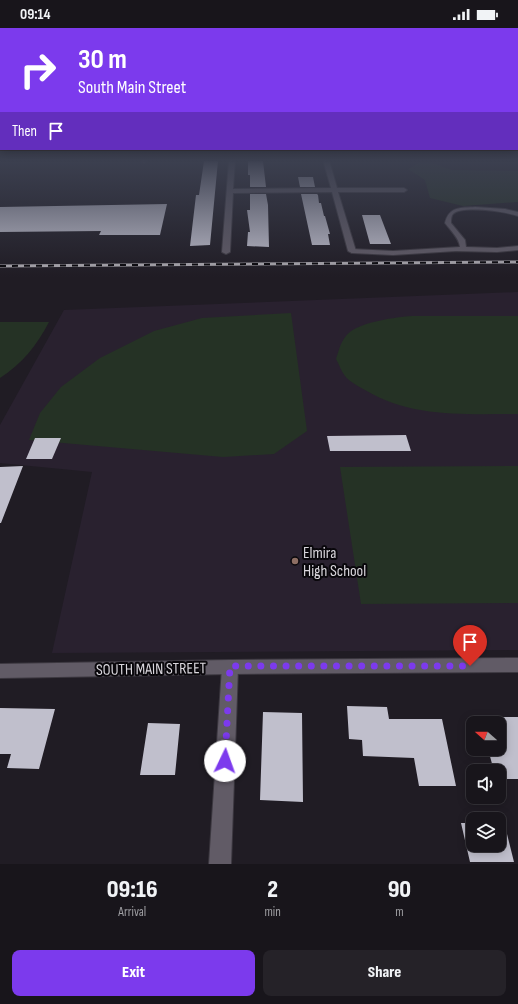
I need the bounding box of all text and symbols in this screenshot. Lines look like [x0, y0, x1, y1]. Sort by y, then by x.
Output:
text: 09:14 [20, 5, 51, 24]
text: 30 m [78, 43, 127, 76]
icon: right [12, 44, 64, 96]
text: South Main Street [78, 77, 186, 98]
icon: arrive [45, 120, 67, 142]
text: Then [12, 122, 37, 141]
place label: Elmira High School [303, 544, 366, 581]
marker: Elmira High School [290, 556, 300, 566]
pin [453, 625, 487, 666]
icon: arrive [459, 631, 481, 653]
street label: SOUTH MAIN STREET [96, 659, 207, 680]
north arrow [466, 716, 506, 756]
map controls [466, 716, 506, 852]
position arrow [204, 740, 246, 782]
button: sound [466, 764, 506, 804]
button: layers [466, 812, 506, 852]
text: 09:16 [107, 875, 158, 904]
text: 2 [267, 875, 278, 904]
text: 90 [388, 875, 411, 904]
text: Arrival [118, 904, 146, 920]
text: min [264, 904, 281, 920]
text: m [395, 904, 404, 920]
button: Exit [12, 950, 255, 996]
button: Share [263, 950, 506, 996]

